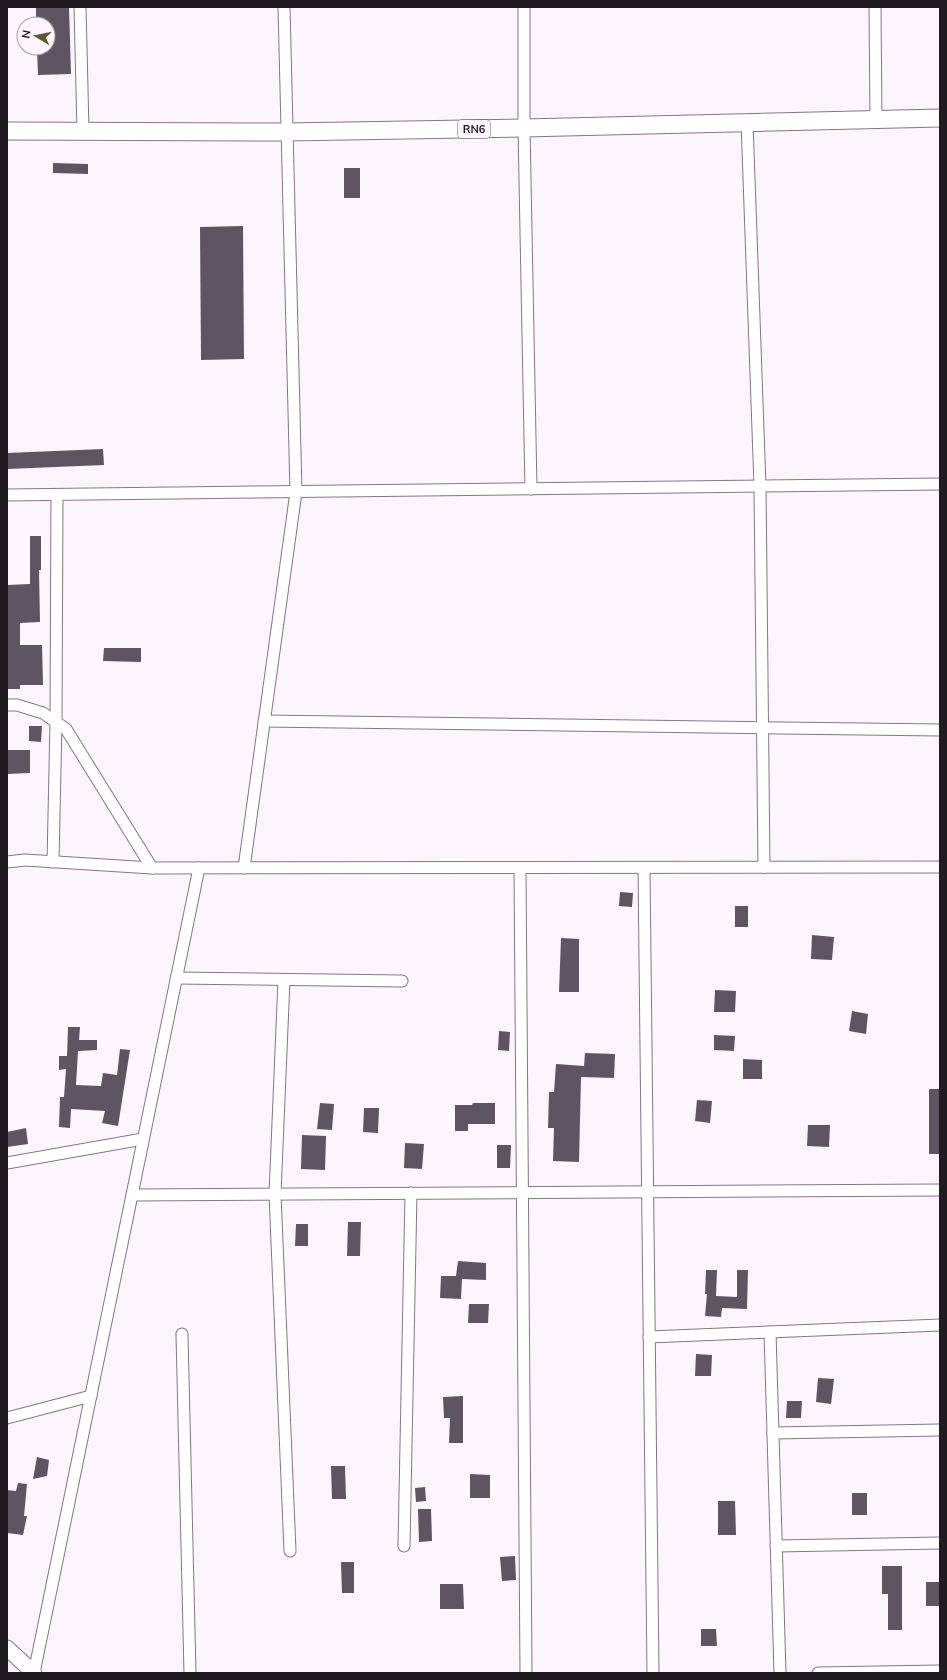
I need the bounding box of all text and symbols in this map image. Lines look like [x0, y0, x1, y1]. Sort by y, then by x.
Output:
north arrow [16, 16, 56, 56]
text: N [19, 29, 34, 40]
road number: RN6 [458, 120, 490, 138]

